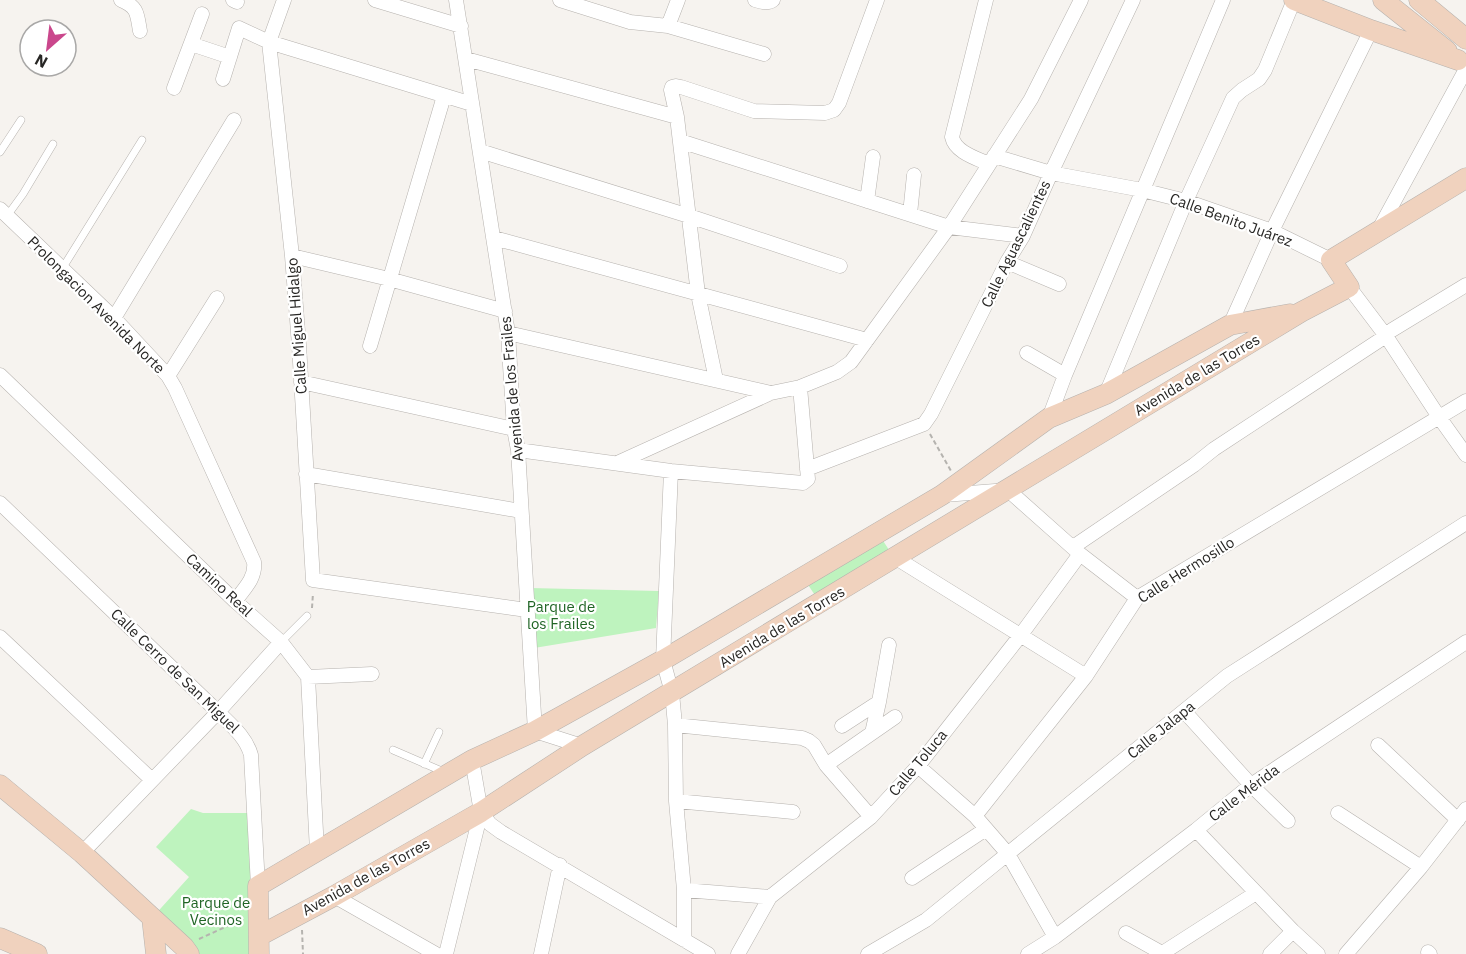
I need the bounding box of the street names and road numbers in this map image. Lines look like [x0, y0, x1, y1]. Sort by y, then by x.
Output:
street label: Calle Aguascalientes [976, 177, 1055, 311]
street label: Calle Benito Juárez [1167, 188, 1295, 251]
street label: Prolongacion Avenida Norte [24, 232, 169, 377]
street label: Calle Miguel Hidalgo [282, 257, 311, 395]
street label: Avenida de los Frailes [496, 315, 527, 463]
street label: Avenida de las Torres [1130, 330, 1263, 420]
street label: Calle Hermosillo [1134, 532, 1238, 607]
street label: Camino Real [182, 549, 257, 620]
street label: Avenida de las Torres [715, 582, 848, 672]
street label: Calle Cerro de San Miguel [107, 604, 244, 737]
street label: Calle Jalapa [1123, 697, 1198, 763]
street label: Calle Toluca [884, 725, 951, 800]
street label: Calle Mérida [1205, 760, 1283, 825]
street label: Avenida de las Torres [299, 834, 433, 920]

